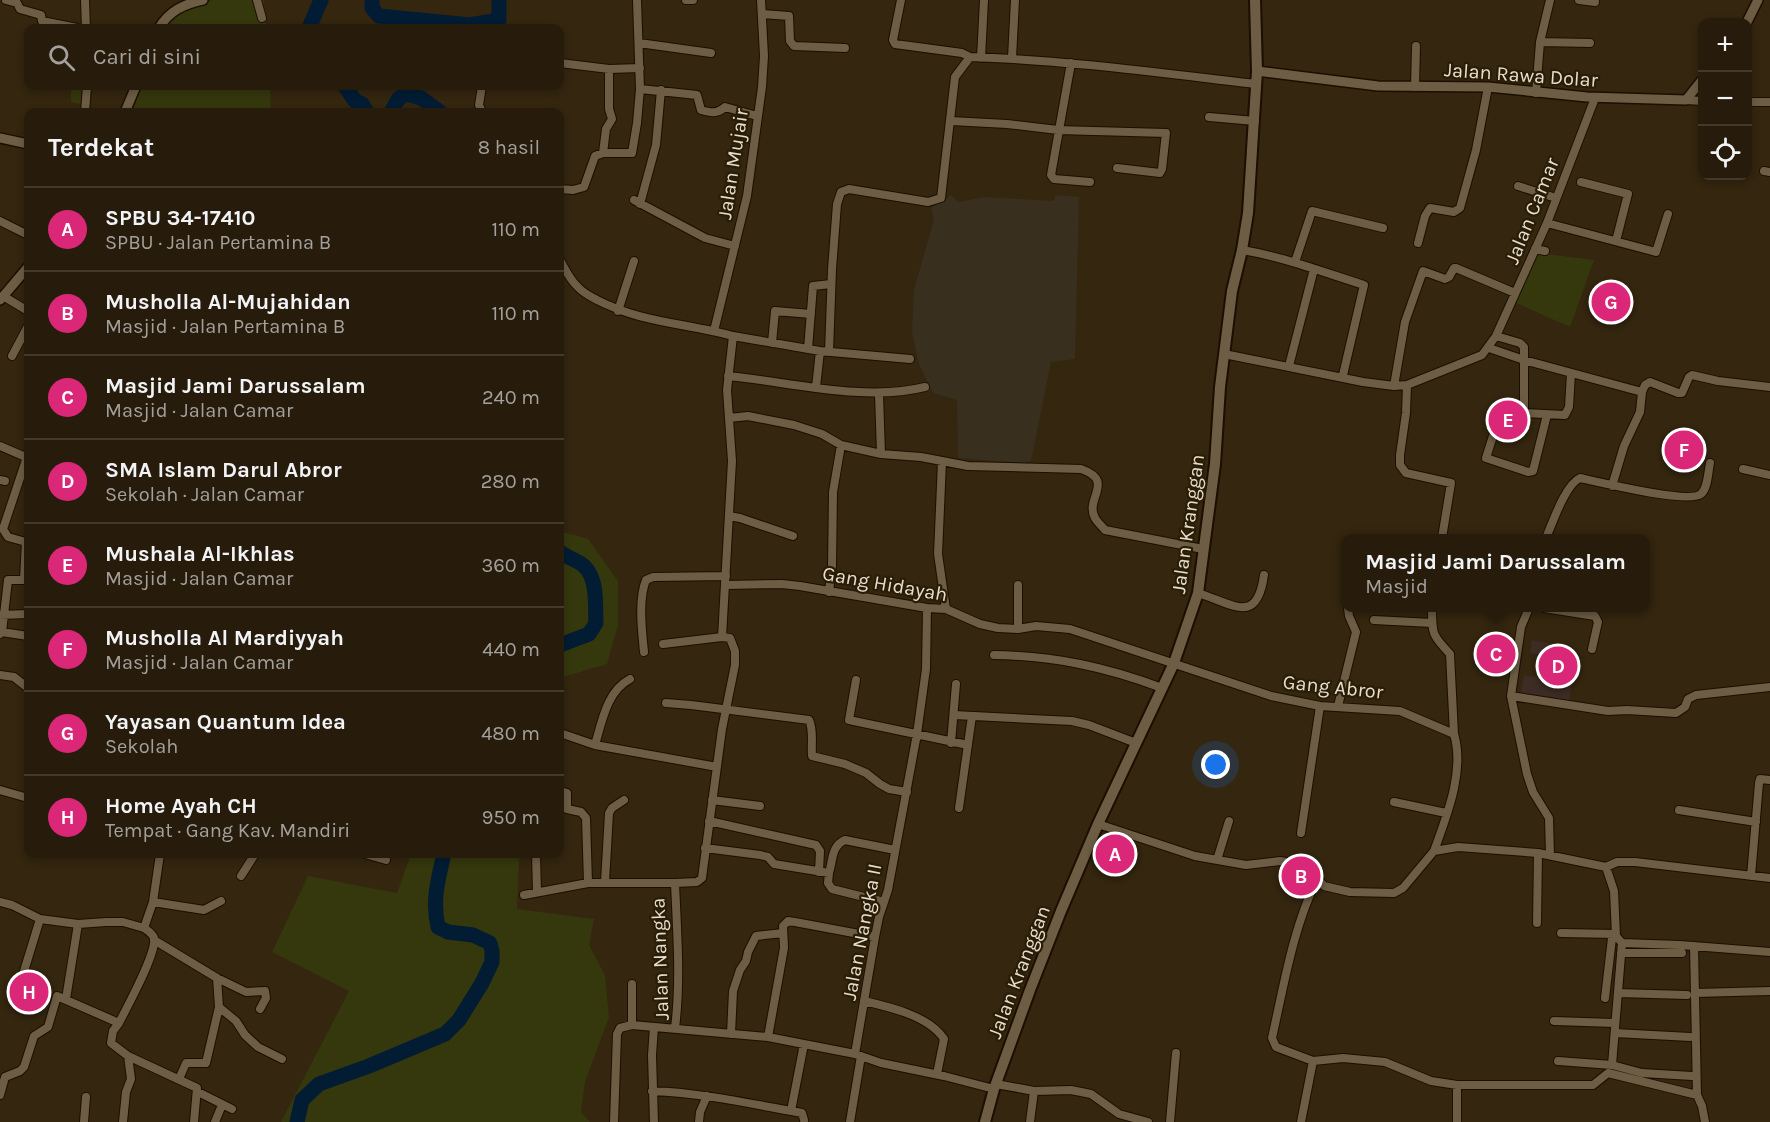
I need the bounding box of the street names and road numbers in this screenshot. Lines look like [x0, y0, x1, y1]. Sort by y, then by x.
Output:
street label: Jalan Rawa Dolar [1443, 58, 1599, 92]
street label: Jalan Mujair [713, 106, 753, 221]
street label: Jalan Camar [1500, 154, 1564, 268]
street label: Jalan Kranggan [1167, 453, 1209, 595]
street label: Gang Hidayah [821, 562, 949, 606]
street label: Gang Abror [1282, 670, 1385, 704]
street label: Jalan Nangka II [837, 862, 887, 1002]
street label: Jalan Nangka [646, 897, 674, 1021]
street label: Jalan Kranggan [983, 902, 1055, 1042]

